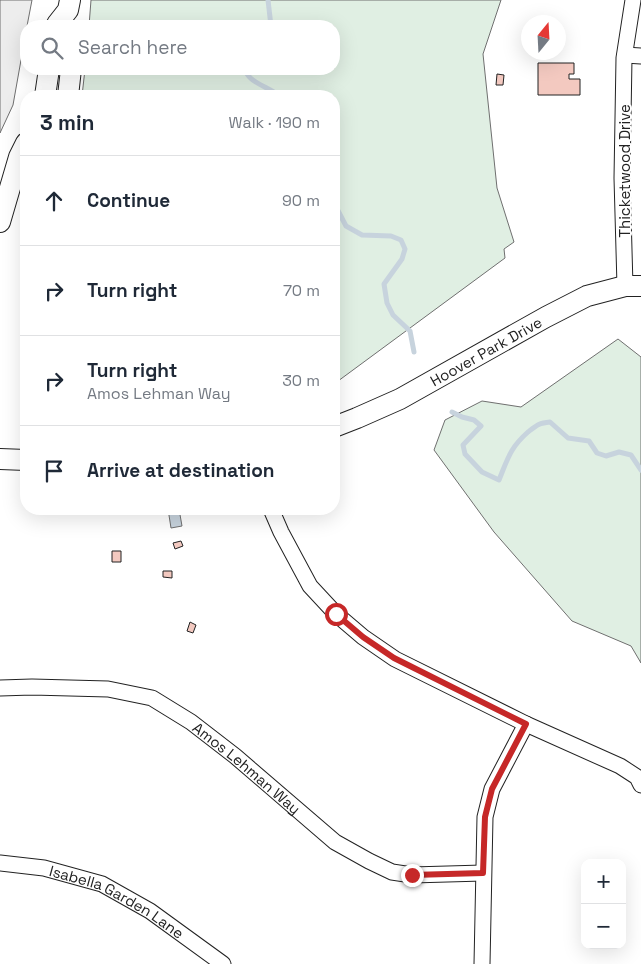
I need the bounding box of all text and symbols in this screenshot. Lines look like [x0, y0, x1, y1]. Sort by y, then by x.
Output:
north arrow [521, 15, 566, 60]
search box [20, 20, 340, 75]
icon: search [38, 34, 66, 62]
text: Search here [78, 35, 188, 60]
street label: Thicketwood Drive [615, 104, 634, 238]
text: 3 min [40, 109, 95, 136]
text: Walk · 190 m [229, 112, 320, 133]
icon: ahead [40, 187, 68, 215]
text: Continue [87, 188, 170, 213]
text: 90 m [282, 190, 320, 211]
icon: right [40, 277, 68, 305]
text: Turn right [87, 278, 177, 303]
text: 70 m [283, 280, 320, 301]
street label: Hoover Park Drive [426, 312, 545, 390]
text: Turn right [87, 358, 177, 383]
icon: right [40, 367, 68, 395]
text: 30 m [282, 370, 320, 391]
text: Amos Lehman Way [87, 383, 231, 404]
icon: arrive [40, 457, 68, 485]
text: Arrive at destination [87, 458, 275, 483]
route start [325, 603, 348, 626]
street label: Amos Lehman Way [189, 717, 305, 818]
map controls [581, 859, 626, 949]
button: + [581, 859, 626, 904]
street label: Isabella Garden Lane [47, 860, 188, 942]
route end [401, 864, 424, 887]
button: − [581, 904, 626, 949]

